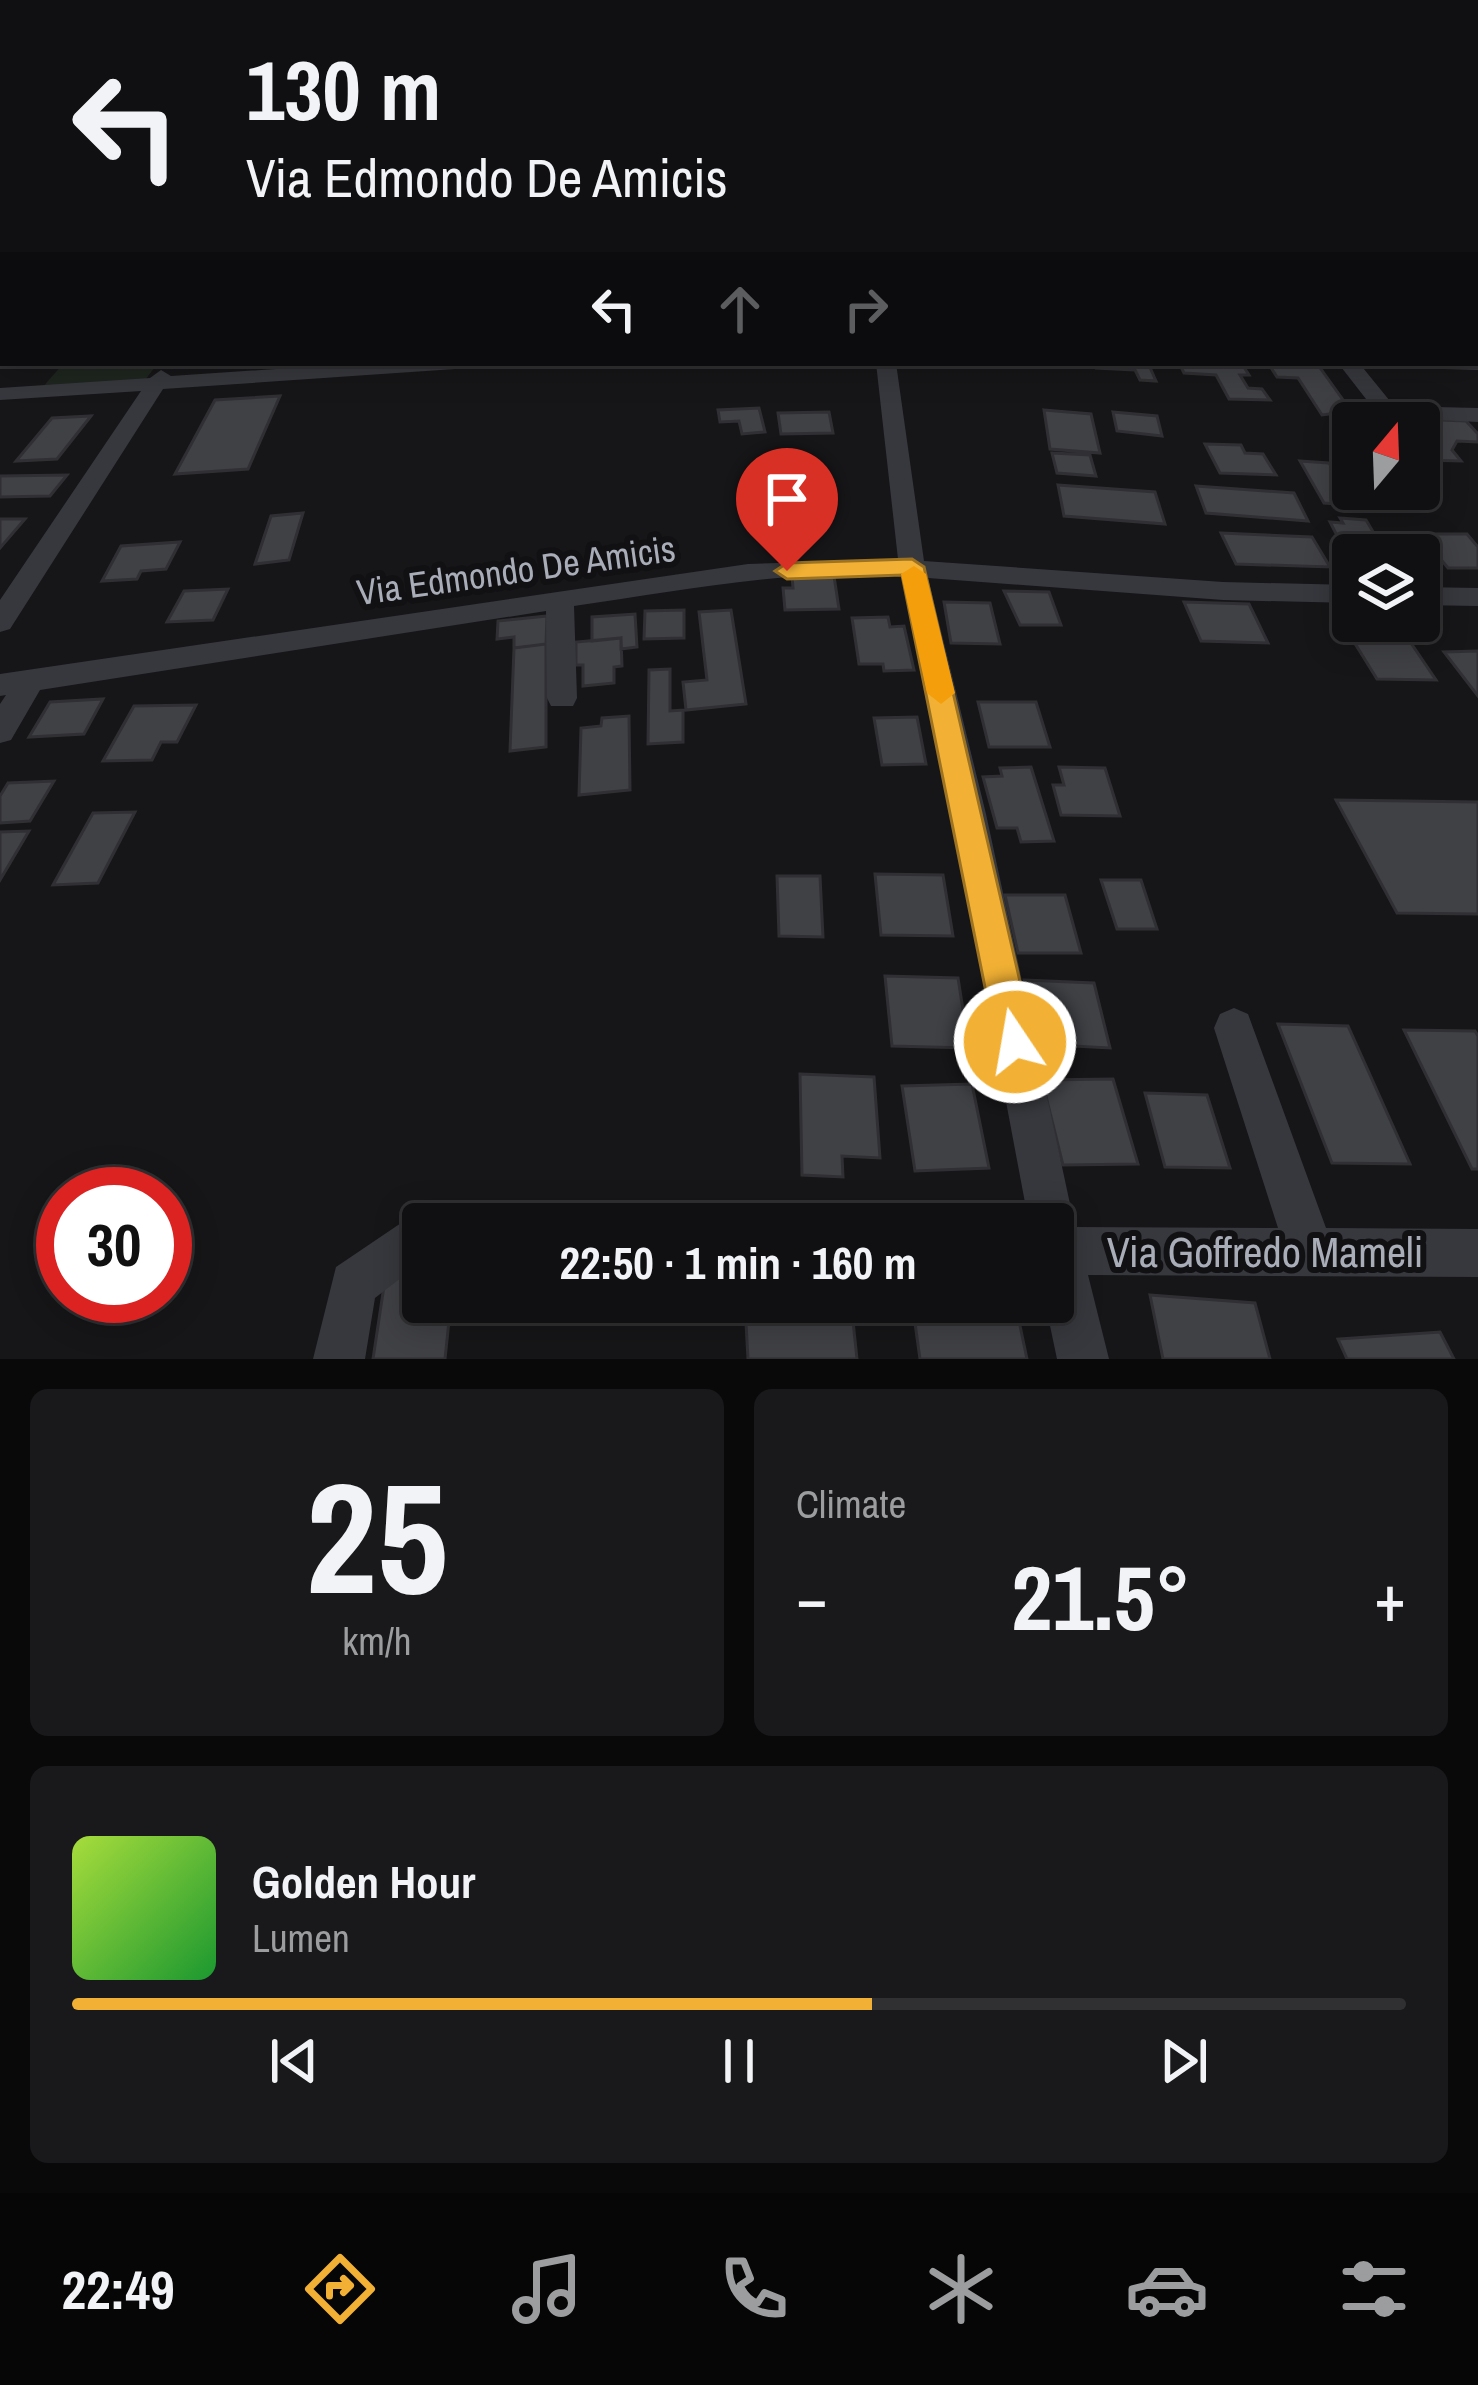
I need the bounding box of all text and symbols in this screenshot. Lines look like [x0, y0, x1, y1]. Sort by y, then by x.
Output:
text: 130 m [246, 33, 441, 146]
icon: left [48, 48, 204, 204]
text: Via Edmondo De Amicis [246, 141, 728, 214]
icon: left [581, 276, 647, 342]
icon: ahead [707, 276, 773, 342]
icon: right [833, 276, 899, 342]
north arrow [1332, 402, 1440, 510]
map controls [1332, 402, 1440, 642]
pin [736, 448, 838, 571]
icon: arrive [754, 466, 820, 532]
street label: Via Edmondo De Amicis [354, 524, 678, 616]
button: layers [1332, 534, 1440, 642]
position arrow [952, 979, 1078, 1105]
speed limit sign: 30 [36, 1167, 192, 1323]
street label: Via Goffredo Mameli [1107, 1224, 1423, 1280]
text: 22:50 · 1 min · 160 m [560, 1232, 916, 1293]
text: 25 [306, 1432, 448, 1642]
text: Climate [796, 1478, 906, 1530]
text: 21.5° [1011, 1537, 1191, 1658]
text: − [796, 1553, 828, 1642]
text: + [1374, 1553, 1406, 1642]
text: km/h [342, 1615, 412, 1667]
text: Golden Hour [252, 1851, 475, 1912]
text: Lumen [252, 1912, 350, 1964]
icon: previous [261, 2028, 327, 2094]
icon: pause [706, 2028, 772, 2094]
icon: next [1151, 2028, 1217, 2094]
icon: directions [298, 2247, 382, 2331]
icon: music [505, 2247, 589, 2331]
icon: phone [712, 2247, 796, 2331]
icon: climate [919, 2247, 1003, 2331]
icon: car [1125, 2247, 1209, 2331]
icon: filters [1332, 2247, 1416, 2331]
text: 22:49 [61, 2253, 175, 2326]

